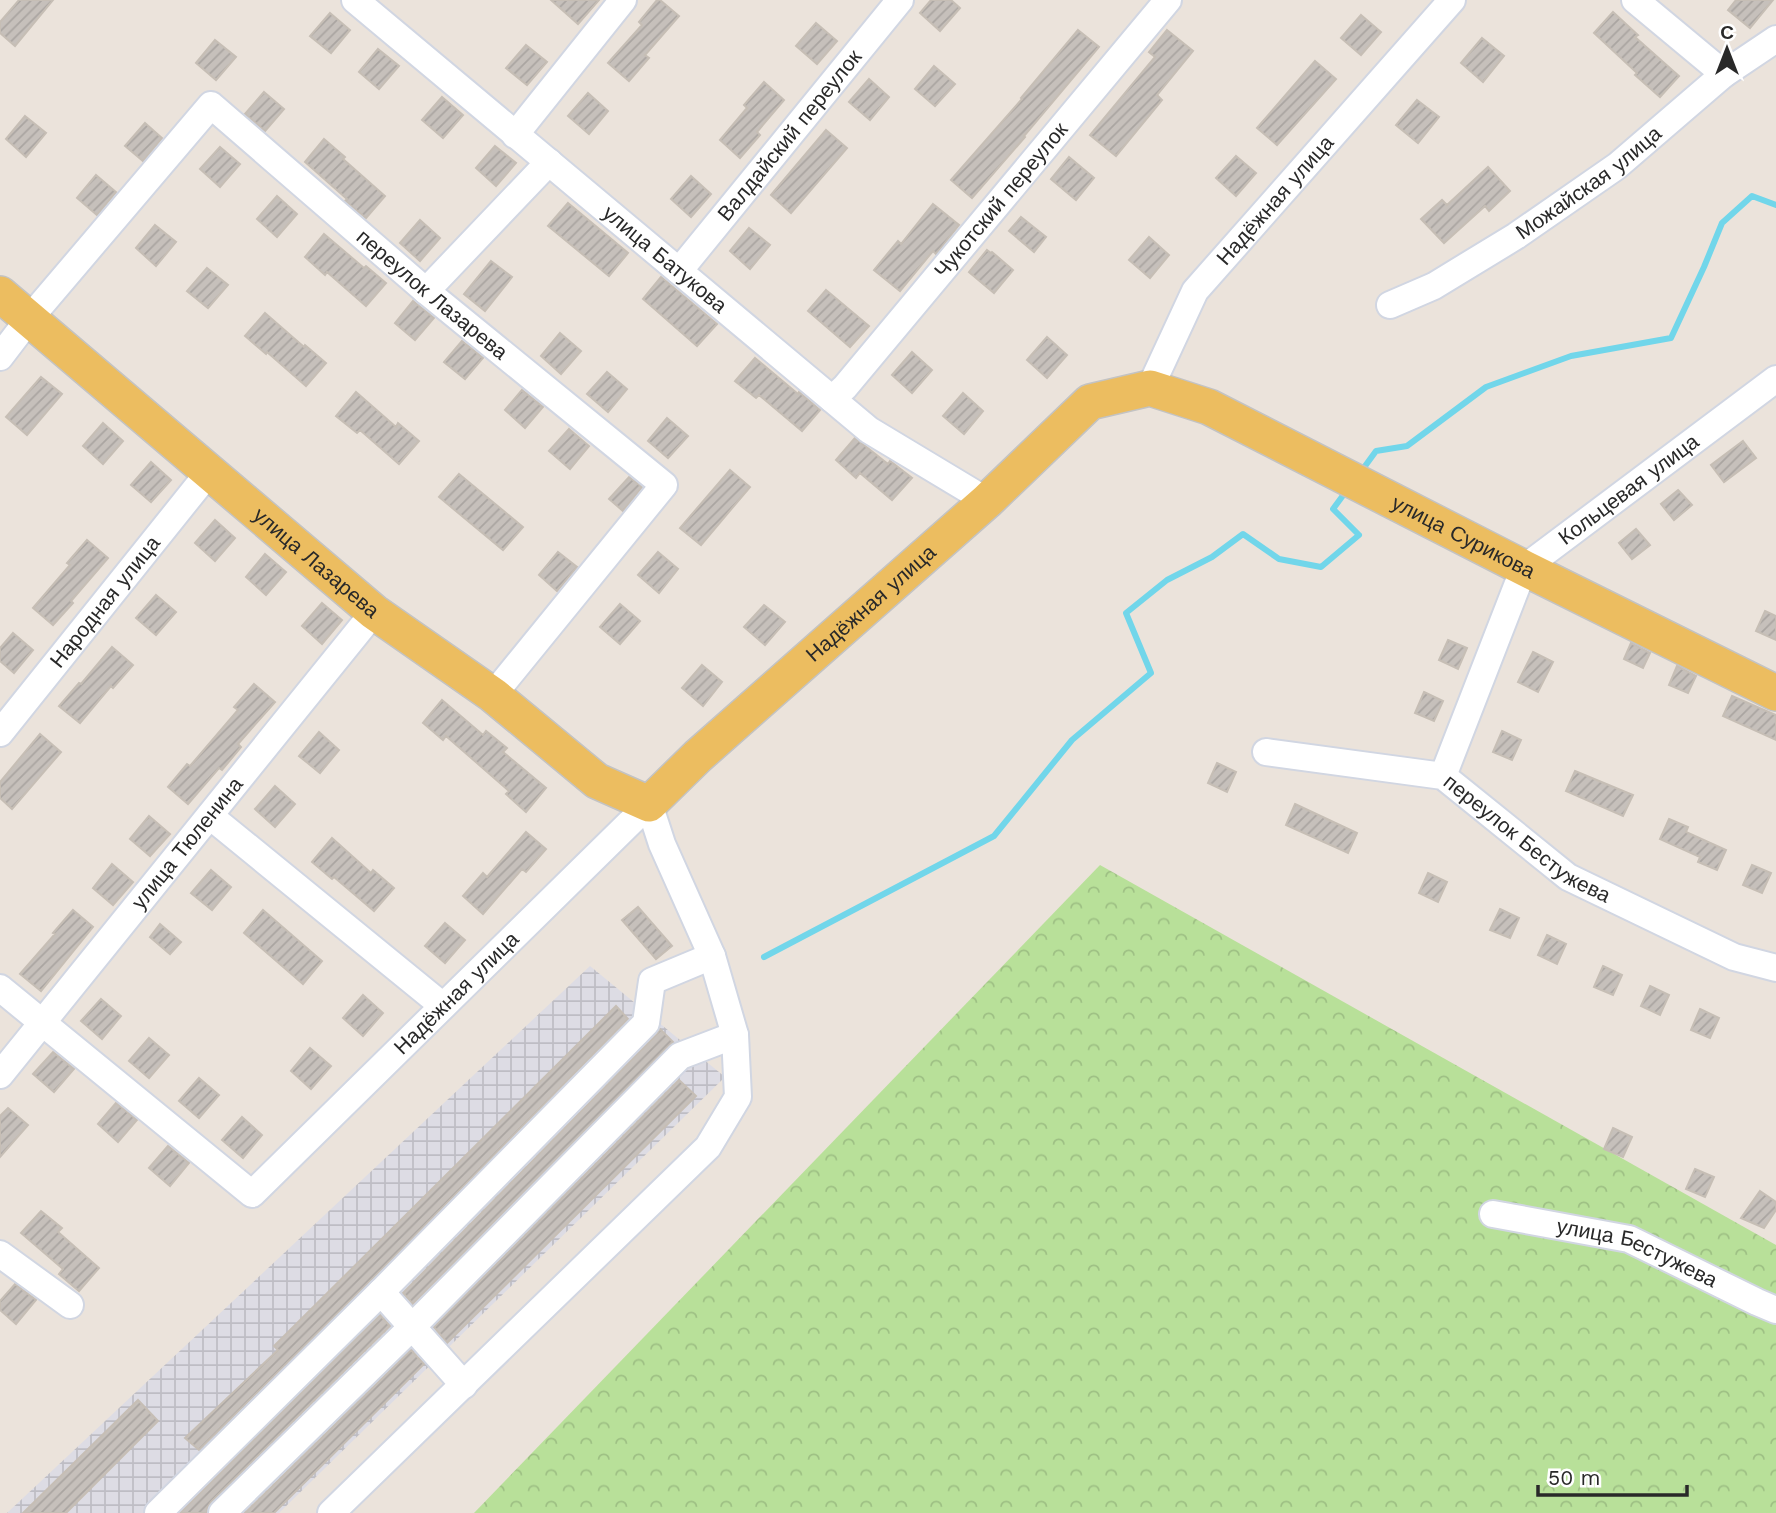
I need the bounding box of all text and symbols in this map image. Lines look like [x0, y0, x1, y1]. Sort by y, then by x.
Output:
north arrow [1692, 14, 1762, 84]
text: С [1720, 21, 1734, 44]
street label: Валдайский переулок [712, 44, 867, 226]
street label: Чукотский переулок [929, 117, 1073, 283]
street label: Можайская улица [1511, 120, 1666, 244]
street label: Надёжная улица [1211, 130, 1339, 270]
street label: улица Батукова [598, 200, 733, 318]
street label: переулок Лазарева [352, 224, 513, 365]
street label: Кольцевая улица [1553, 428, 1704, 550]
street label: улица Сурикова [1388, 490, 1540, 584]
street label: улица Лазарева [248, 502, 385, 623]
street label: Народная улица [44, 530, 165, 672]
street label: Надёжная улица [801, 539, 941, 667]
street label: переулок Бестужева [1439, 769, 1615, 908]
street label: улица Тюленина [126, 771, 248, 914]
street label: Надёжная улица [389, 926, 524, 1059]
street label: улица Бестужева [1555, 1213, 1722, 1293]
scale bar [1538, 1454, 1687, 1498]
text: 50 m [1548, 1465, 1600, 1490]

